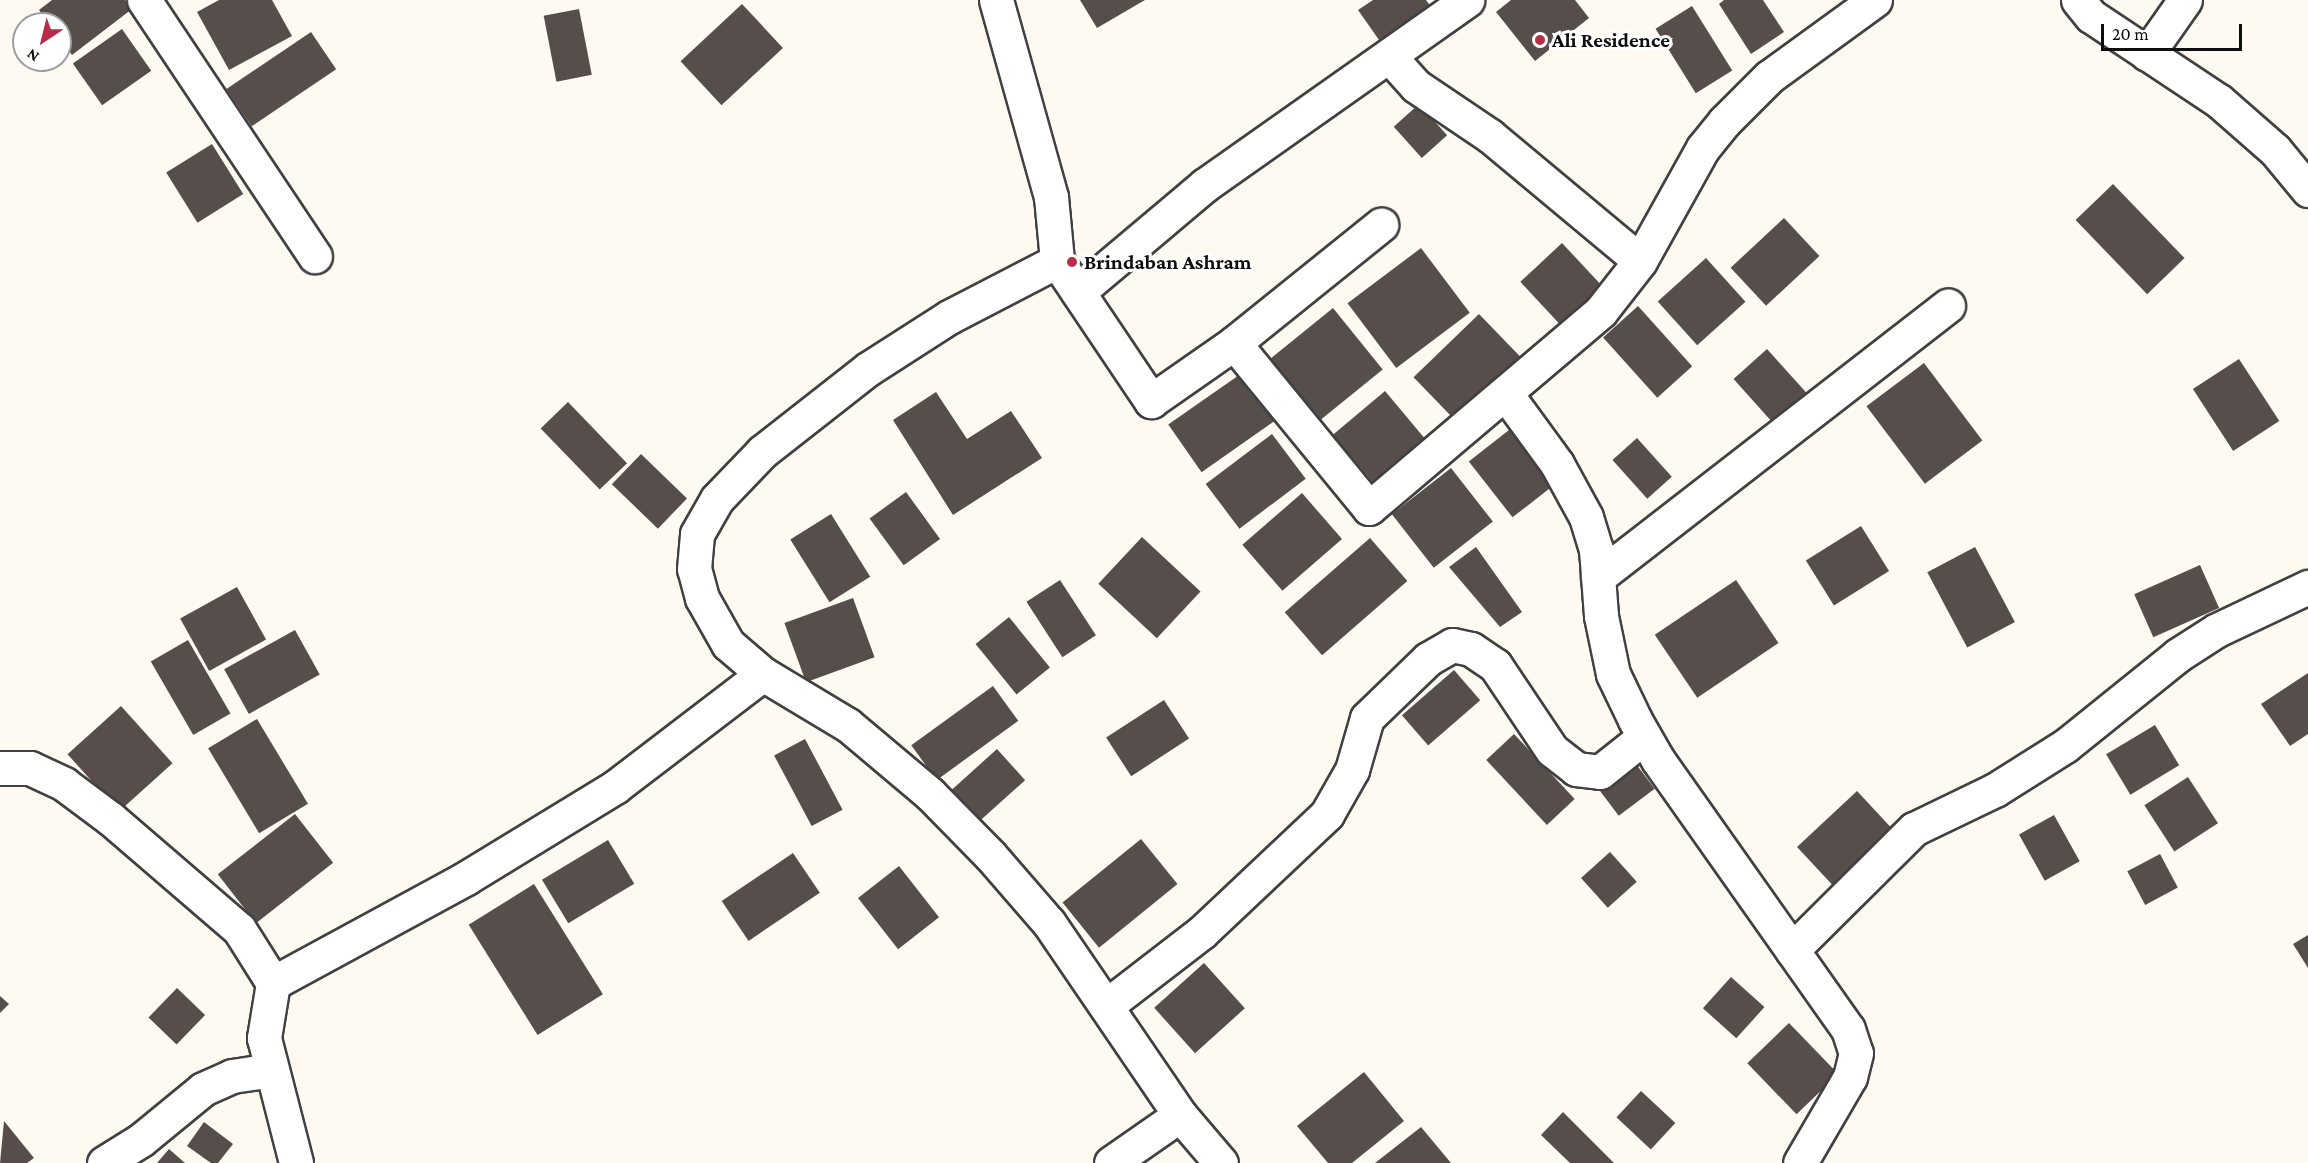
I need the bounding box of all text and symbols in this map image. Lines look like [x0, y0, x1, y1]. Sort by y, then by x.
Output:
north arrow [12, 12, 72, 72]
scale bar [2104, 12, 2245, 50]
text: 20 m [2112, 24, 2149, 44]
place label: Ali Residence [1552, 27, 1670, 53]
marker: Ali Residence [1533, 33, 1547, 47]
text: N [23, 45, 42, 66]
place label: Brindaban Ashram [1084, 249, 1251, 275]
marker: Brindaban Ashram [1065, 255, 1079, 269]

